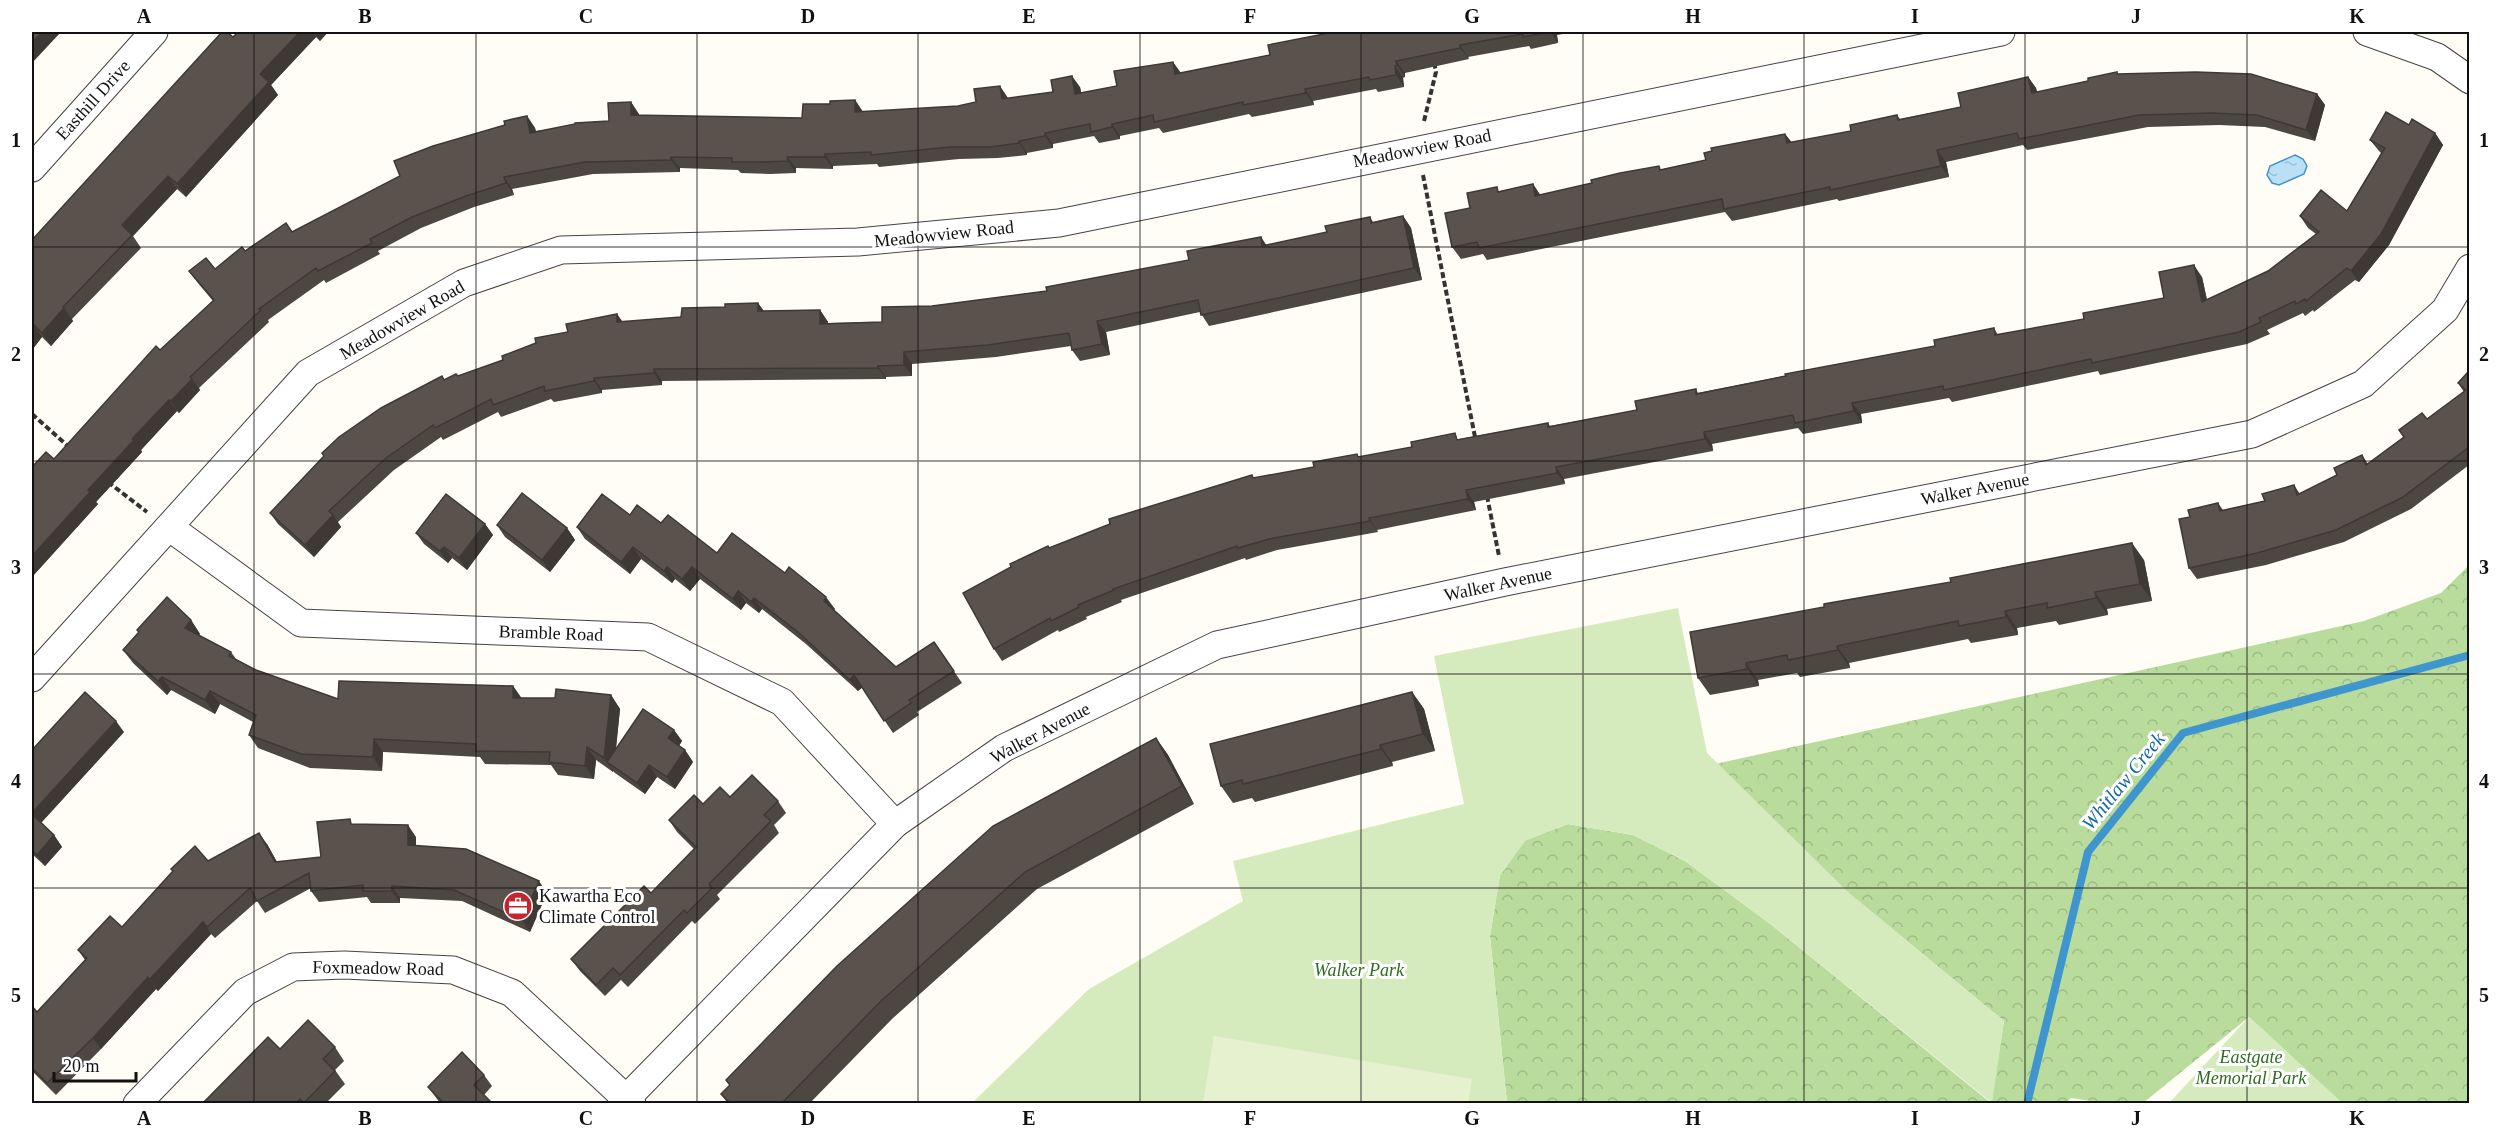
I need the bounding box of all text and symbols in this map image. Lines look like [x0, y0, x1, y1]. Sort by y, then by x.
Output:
text: A [137, 5, 152, 27]
text: B [358, 5, 372, 27]
text: C [579, 5, 593, 27]
text: D [801, 5, 815, 27]
text: E [1022, 5, 1036, 27]
text: F [1244, 5, 1256, 27]
text: G [1464, 5, 1480, 27]
text: H [1685, 5, 1701, 27]
text: I [1911, 5, 1919, 27]
text: J [2131, 5, 2141, 27]
text: K [2349, 5, 2365, 27]
street label: Easthill Drive [52, 56, 134, 144]
street label: Meadowview Road [1351, 125, 1493, 171]
text: 1 [11, 129, 21, 151]
text: 1 [2479, 129, 2489, 151]
street label: Meadowview Road [873, 217, 1015, 251]
street label: Meadowview Road [336, 276, 468, 364]
text: 2 [11, 343, 21, 365]
text: 2 [2479, 343, 2489, 365]
street label: Walker Avenue [1919, 469, 2031, 509]
text: 3 [11, 556, 21, 578]
text: 3 [2479, 556, 2489, 578]
street label: Walker Avenue [1442, 563, 1554, 605]
street label: Bramble Road [498, 621, 604, 645]
street label: Walker Avenue [987, 698, 1093, 768]
water label: Whitlaw Creek [2077, 727, 2170, 834]
text: 4 [11, 770, 21, 792]
text: 4 [2479, 770, 2489, 792]
place label: Kawartha Eco Climate Control [539, 886, 656, 927]
office icon: Kawartha Eco Climate Control [502, 890, 534, 922]
street label: Foxmeadow Road [312, 957, 444, 979]
park label: Walker Park [1314, 960, 1405, 980]
text: 5 [11, 984, 21, 1006]
text: 5 [2479, 984, 2489, 1006]
scale bar [54, 1045, 136, 1083]
park label: Eastgate Memorial Park [2195, 1047, 2307, 1088]
text: 20 m [63, 1056, 100, 1076]
text: A [137, 1107, 152, 1129]
text: B [358, 1107, 372, 1129]
text: C [579, 1107, 593, 1129]
text: D [801, 1107, 815, 1129]
text: E [1022, 1107, 1036, 1129]
text: F [1244, 1107, 1256, 1129]
text: G [1464, 1107, 1480, 1129]
text: H [1685, 1107, 1701, 1129]
text: I [1911, 1107, 1919, 1129]
text: J [2131, 1107, 2141, 1129]
text: K [2349, 1107, 2365, 1129]

